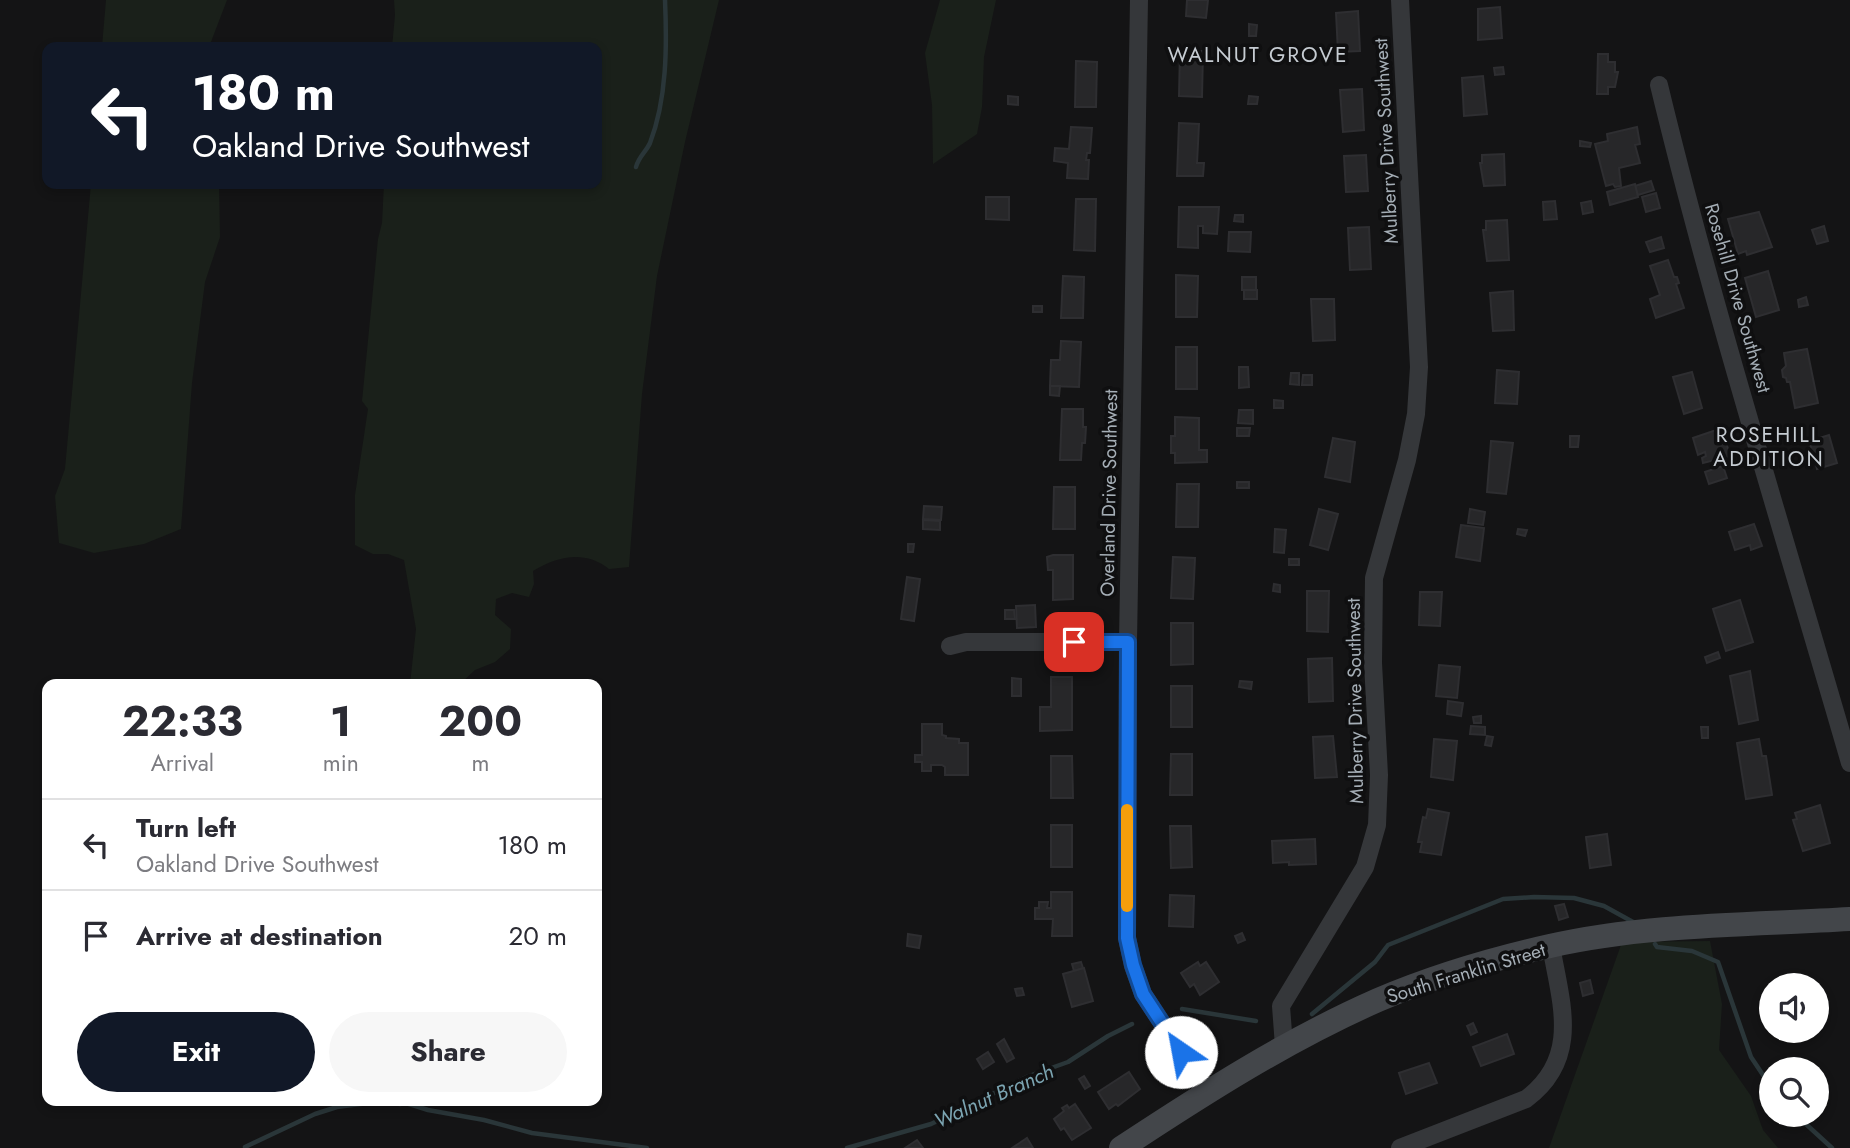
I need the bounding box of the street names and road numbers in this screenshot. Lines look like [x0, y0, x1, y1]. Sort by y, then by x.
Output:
street label: Mulberry Drive Southwest [1367, 37, 1405, 244]
street label: Rosehill Drive Southwest [1698, 200, 1778, 396]
street label: Overland Drive Southwest [1094, 389, 1124, 597]
street label: Mulberry Drive Southwest [1340, 597, 1370, 804]
street label: South Franklin Street [1383, 936, 1549, 1010]

